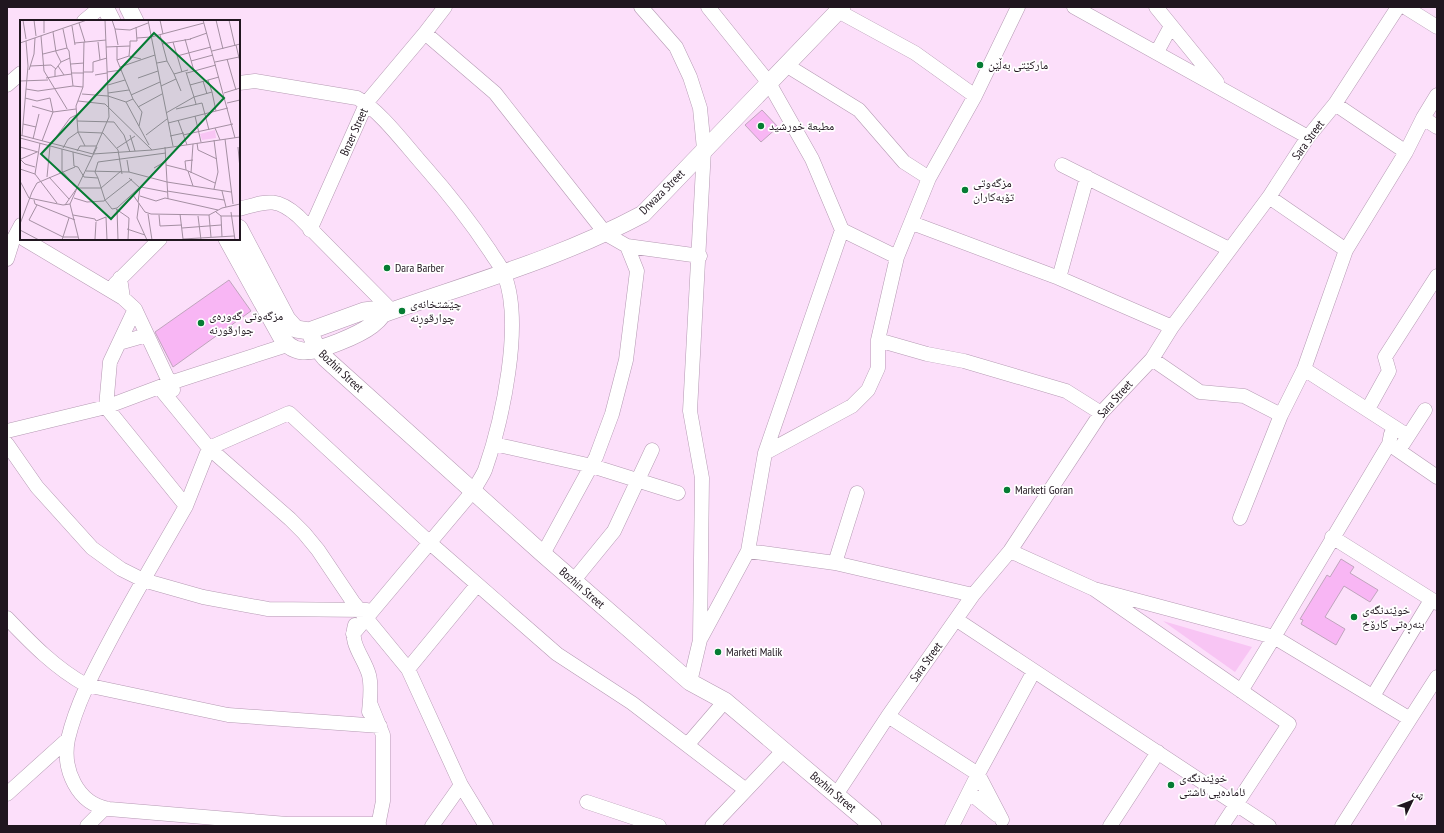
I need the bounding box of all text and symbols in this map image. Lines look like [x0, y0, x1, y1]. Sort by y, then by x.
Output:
inset map [20, 20, 240, 240]
place label: مارکێتی بەڵێن [988, 57, 1048, 72]
marker: مارکێتی بەڵێن [975, 60, 985, 70]
street label: Bnzer Street [336, 105, 371, 158]
street label: Sara Street [1288, 116, 1327, 162]
place label: مطبعة خورشيد [769, 118, 834, 133]
marker: مطبعة خورشيد [756, 121, 766, 131]
street label: Drwaza Street [636, 165, 688, 217]
place label: مزگەوتی تۆبەکاران [973, 175, 1014, 204]
marker: مزگەوتی تۆبەکاران [960, 185, 970, 195]
place label: Dara Barber [395, 260, 445, 275]
marker: Dara Barber [382, 263, 392, 273]
place label: چێشتخانەی چوارقوڕنە [410, 296, 462, 328]
marker: چێشتخانەی چوارقوڕنە [397, 306, 407, 316]
place label: مزگەوتی گەورەی جوارقورنە [209, 308, 283, 337]
marker: مزگەوتی گەورەی جوارقورنە [196, 318, 206, 328]
street label: Bozhin Street [316, 346, 367, 396]
street label: Sara Street [1094, 376, 1136, 421]
place label: Marketi Goran [1015, 482, 1073, 497]
marker: Marketi Goran [1002, 485, 1012, 495]
street label: Bozhin Street [556, 564, 609, 612]
place label: خوێندنگەی بنەڕەتی کارۆخ [1362, 602, 1425, 634]
marker: خوێندنگەی بنەڕەتی کارۆخ [1349, 612, 1359, 622]
street label: Sara Street [906, 638, 945, 684]
place label: Marketi Malik [726, 644, 783, 659]
marker: Marketi Malik [713, 647, 723, 657]
street label: Bozhin Street [807, 768, 860, 816]
place label: خوێندنگەی ئامادەیی ئاشتی [1179, 770, 1245, 799]
marker: خوێندنگەی ئامادەیی ئاشتی [1166, 780, 1176, 790]
north arrow [1392, 781, 1432, 821]
text: ش [1409, 785, 1429, 804]

